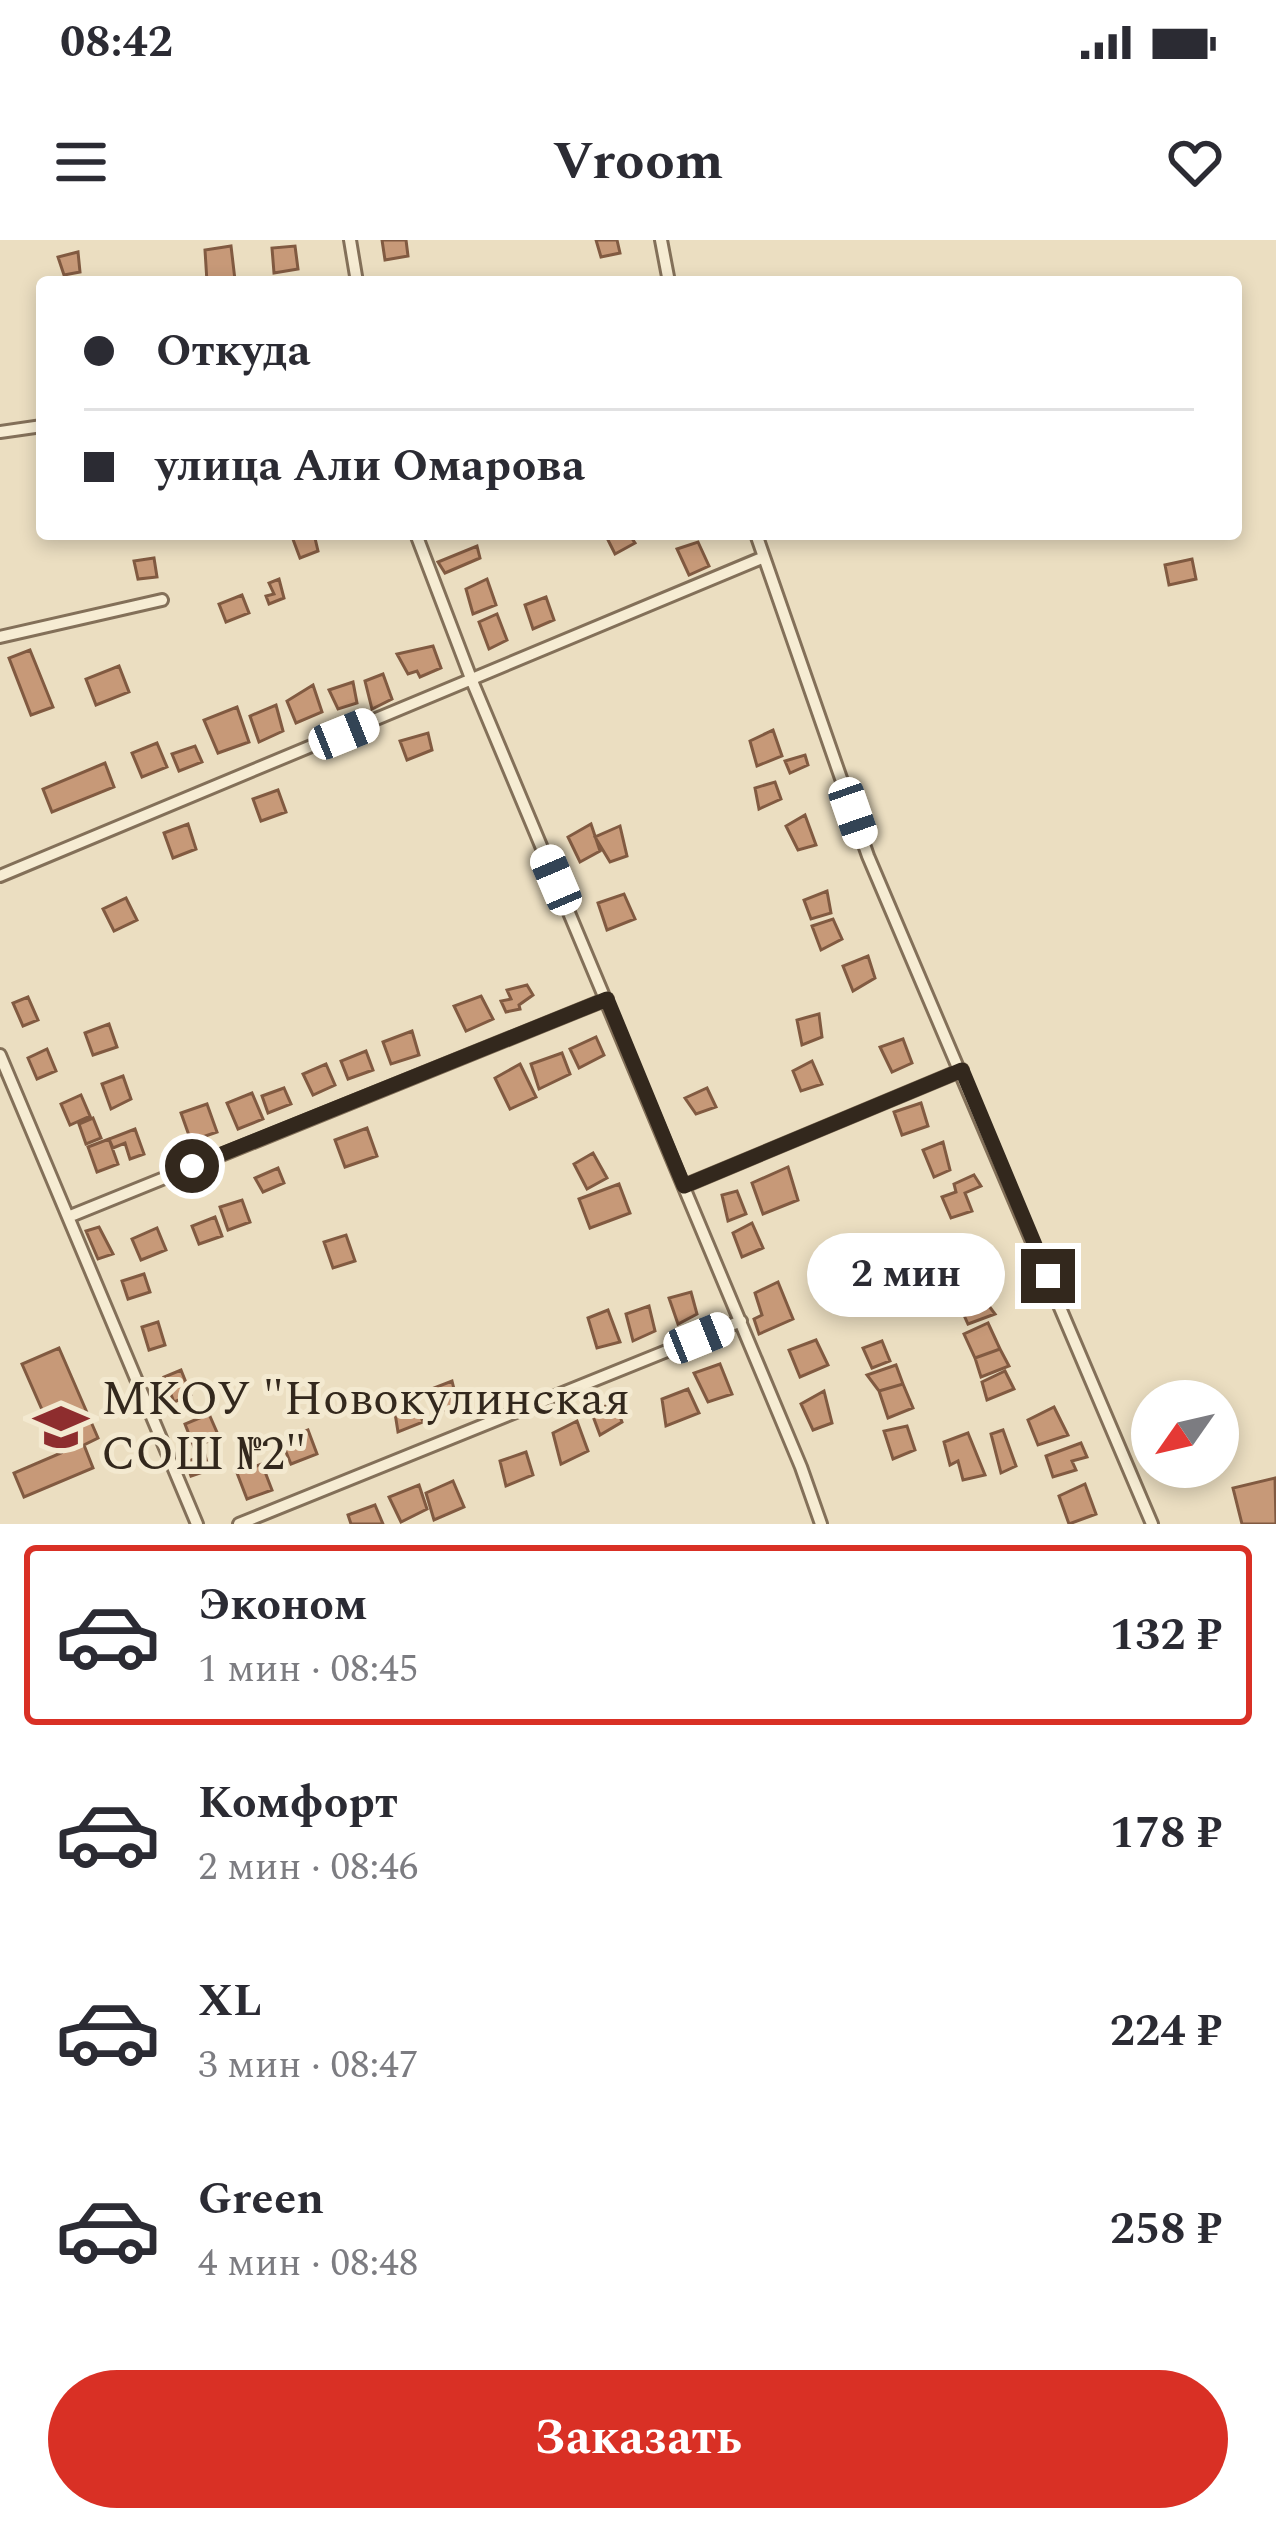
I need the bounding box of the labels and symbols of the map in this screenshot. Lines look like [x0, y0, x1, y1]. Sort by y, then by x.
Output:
car [304, 704, 384, 764]
car [824, 773, 882, 853]
car [525, 840, 587, 920]
route start [165, 1139, 219, 1193]
callout: 2 мин [808, 1234, 1006, 1318]
route end [1021, 1249, 1075, 1303]
car [659, 1308, 739, 1368]
place label: МКОУ "Новокулинская СОШ №2" [101, 1363, 630, 1491]
north arrow [1131, 1380, 1239, 1488]
school or university icon: МКОУ "Новокулинская СОШ №2" [32, 1398, 90, 1456]

